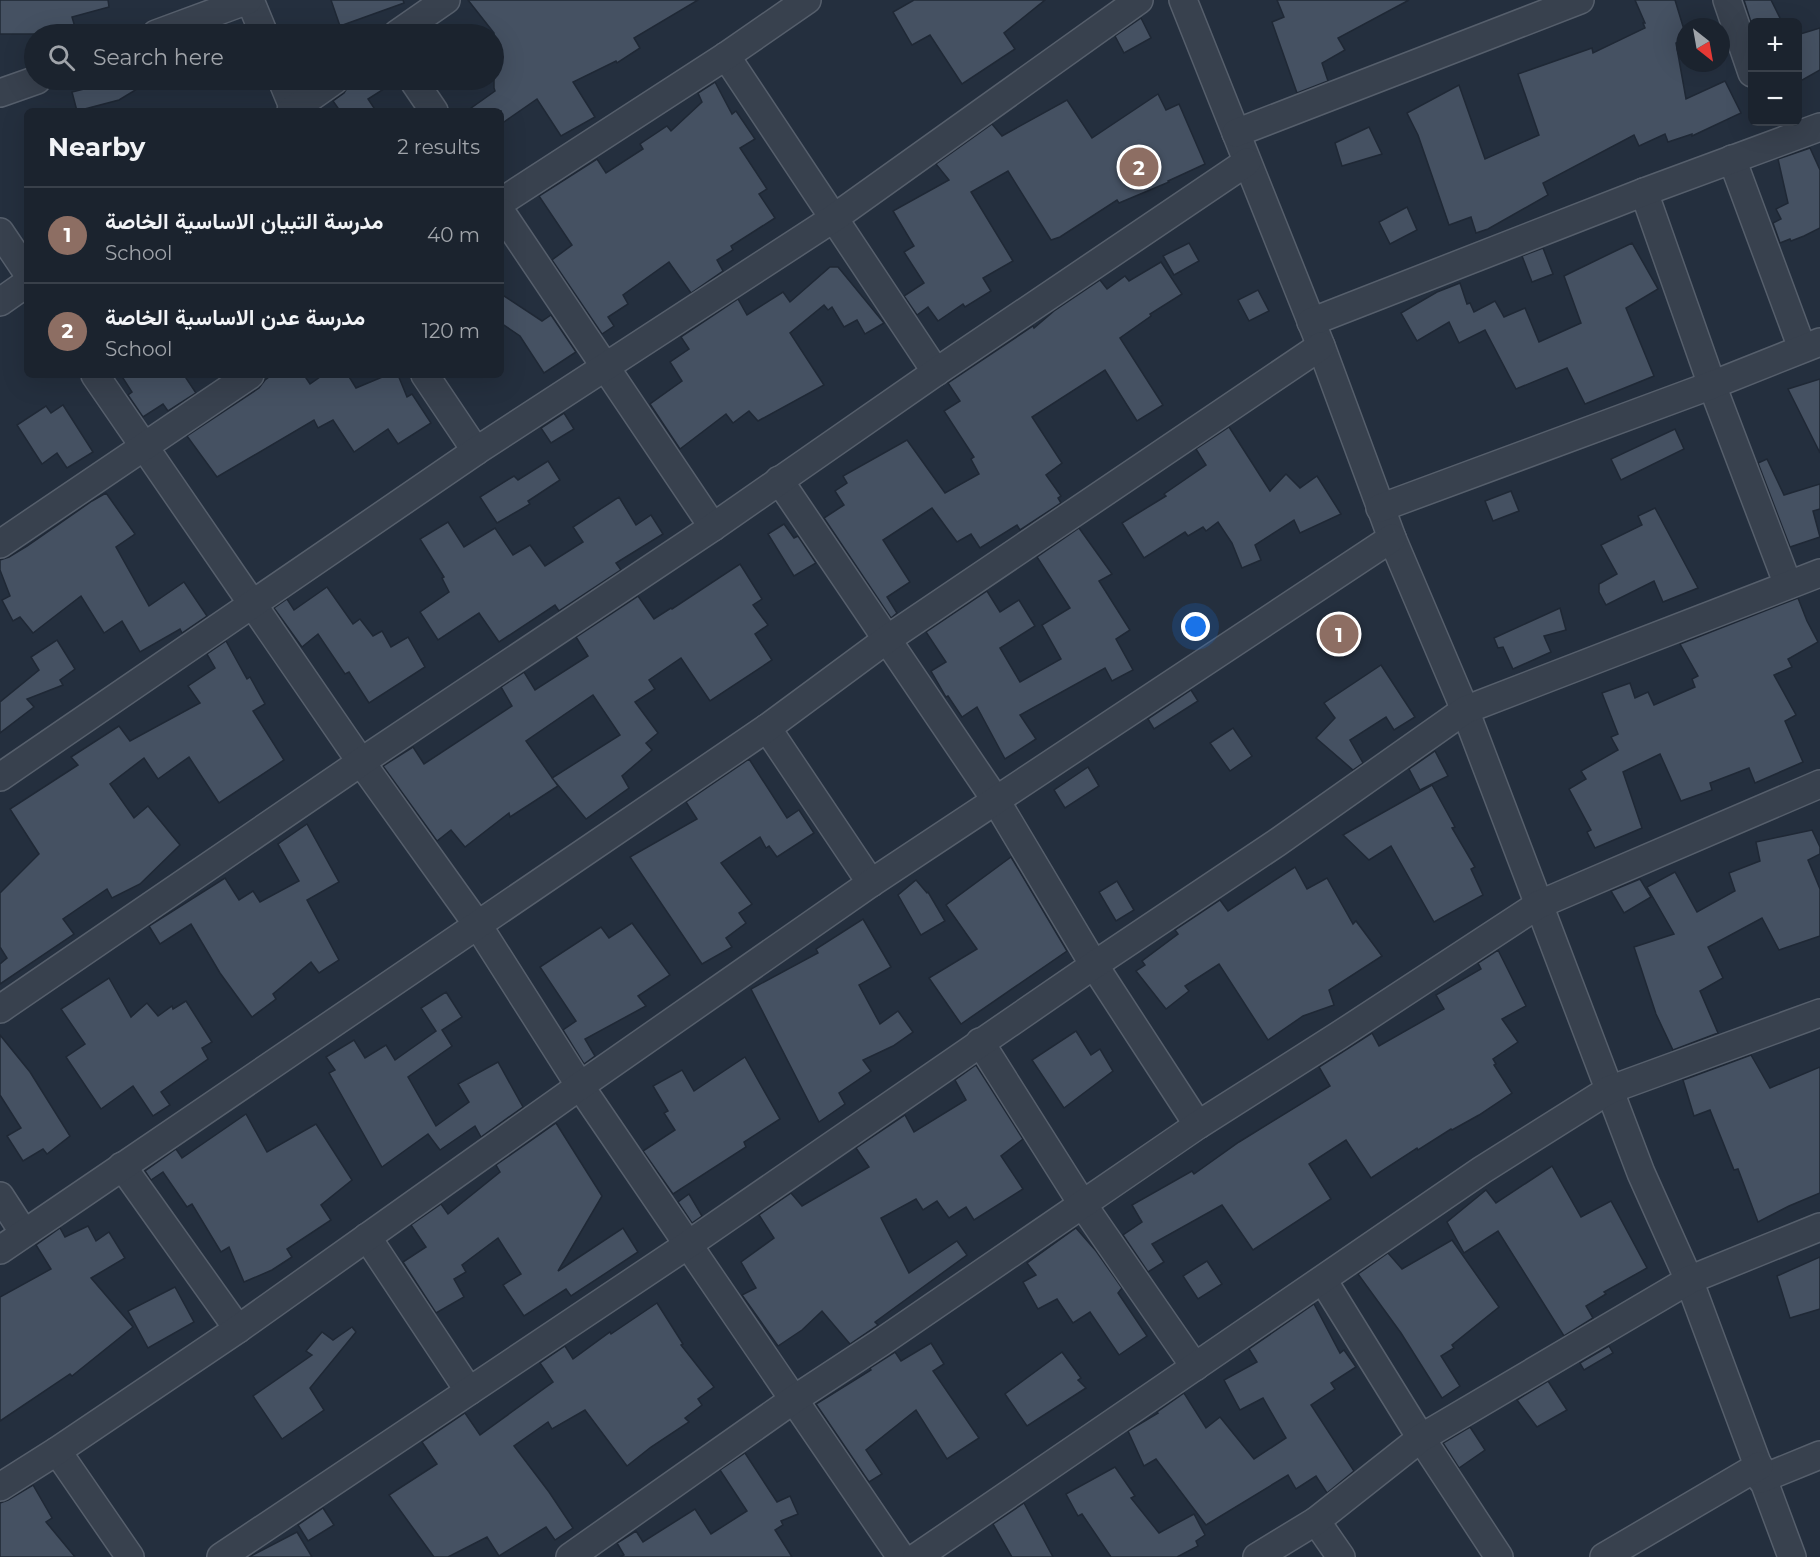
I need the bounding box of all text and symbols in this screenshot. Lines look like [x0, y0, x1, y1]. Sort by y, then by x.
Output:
north arrow [1676, 18, 1730, 72]
map controls [1748, 18, 1802, 126]
button: + [1748, 18, 1802, 72]
search box [24, 24, 504, 90]
icon: search [45, 41, 78, 74]
text: Search here [93, 44, 224, 71]
button: − [1748, 72, 1802, 126]
text: Nearby [48, 131, 145, 163]
text: 2 results [397, 135, 480, 159]
pin: 2 [1120, 144, 1158, 190]
text: مدرسة التبيان الاساسية الخاصة [105, 208, 384, 235]
text: 1 [64, 223, 71, 247]
text: 40 m [427, 223, 480, 247]
text: School [105, 241, 172, 265]
text: مدرسة عدن الاساسية الخاصة [105, 304, 365, 331]
text: 2 [62, 319, 73, 343]
text: 120 m [422, 319, 480, 343]
text: School [105, 337, 172, 361]
your location [1181, 612, 1210, 641]
pin: 1 [1320, 612, 1358, 656]

